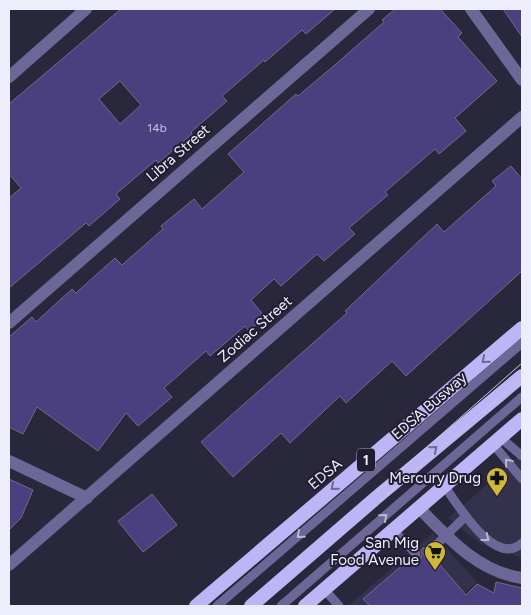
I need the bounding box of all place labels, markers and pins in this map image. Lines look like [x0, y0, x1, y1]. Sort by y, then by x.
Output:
pharmacy icon: Mercury Drug [485, 466, 509, 497]
place label: Mercury Drug [389, 469, 481, 487]
place label: San Mig Food Avenue [330, 534, 419, 569]
supermarket icon: San Mig Food Avenue [423, 540, 447, 571]

